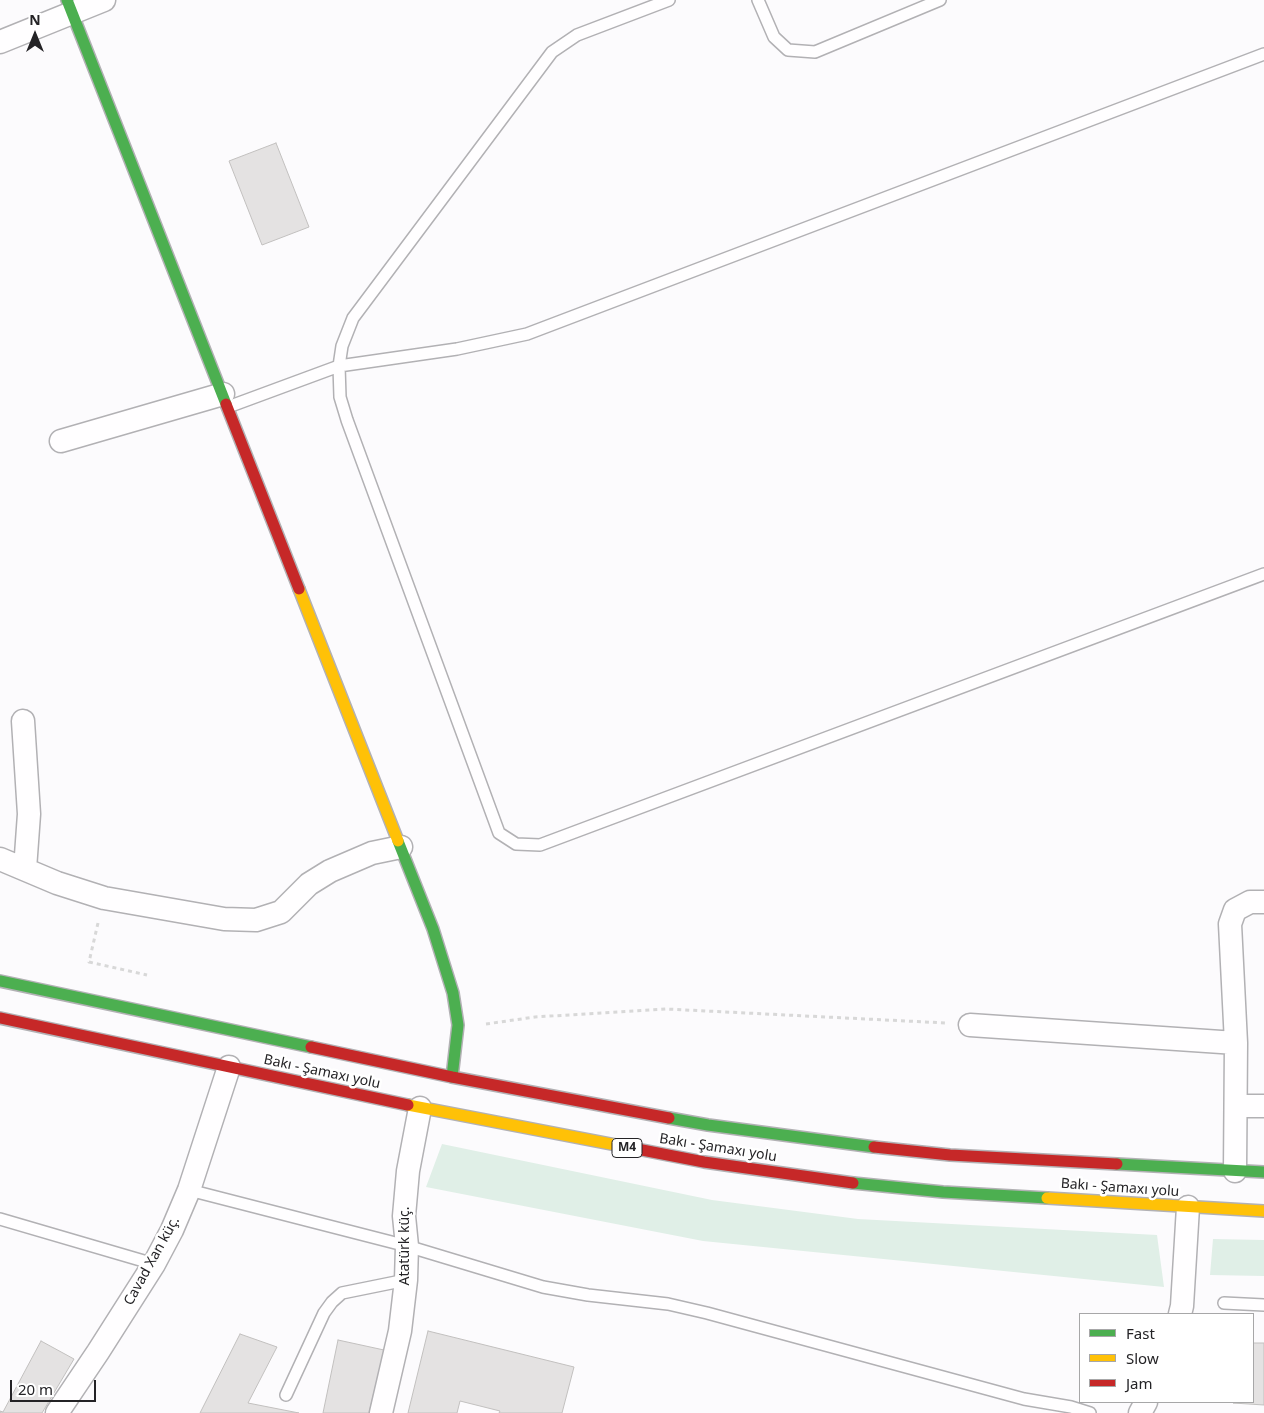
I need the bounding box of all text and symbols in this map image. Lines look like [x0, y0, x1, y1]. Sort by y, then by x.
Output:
north arrow [10, 10, 60, 60]
text: N [29, 10, 41, 29]
street label: Bakı - Şamaxı yolu [262, 1051, 382, 1093]
street label: Bakı - Şamaxı yolu [658, 1130, 778, 1166]
road number: M4 [612, 1138, 642, 1158]
street label: Bakı - Şamaxı yolu [1060, 1175, 1180, 1201]
street label: Atatürk küç. [397, 1206, 413, 1286]
street label: Cavad Xan küç. [121, 1214, 183, 1308]
legend [1079, 1313, 1254, 1403]
text: Fast [1126, 1323, 1155, 1343]
text: Slow [1126, 1348, 1159, 1368]
scale bar [12, 1370, 99, 1402]
text: Jam [1126, 1373, 1153, 1393]
text: 20 m [18, 1379, 53, 1399]

